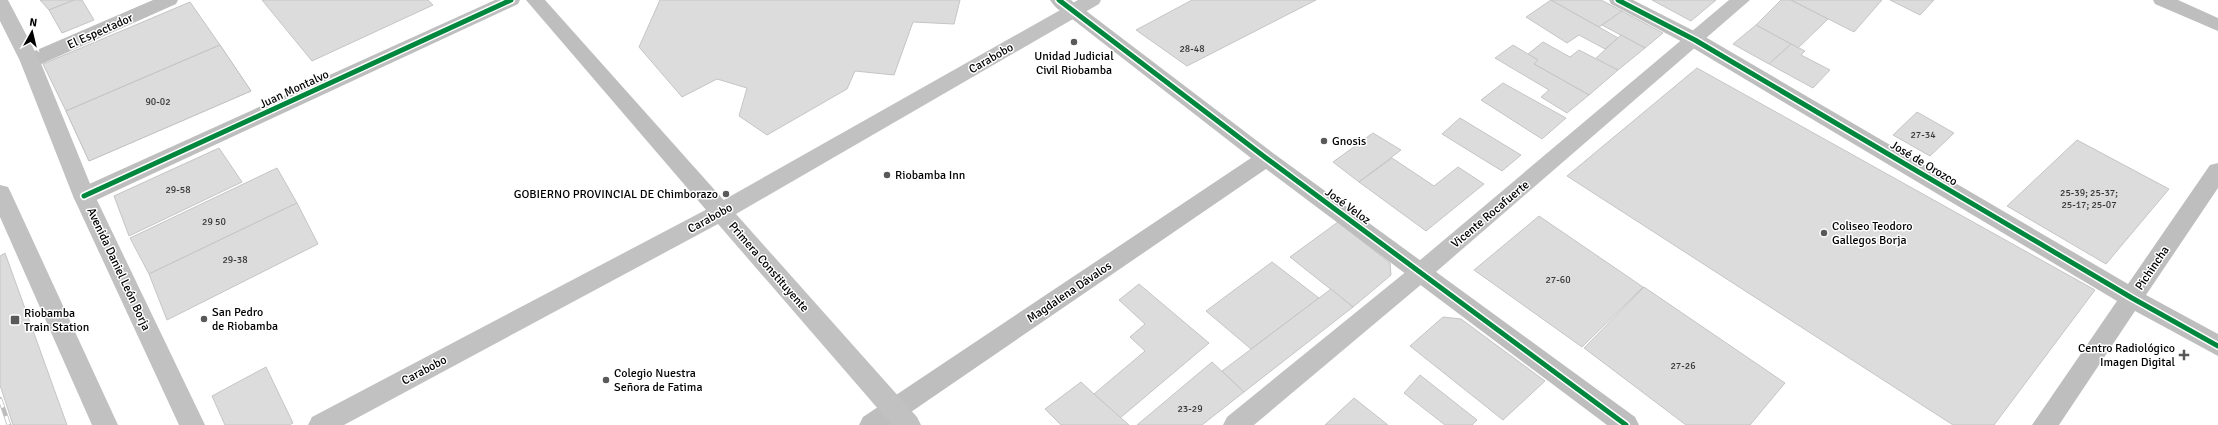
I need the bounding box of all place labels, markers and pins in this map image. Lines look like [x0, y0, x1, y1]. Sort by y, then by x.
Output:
marker: Unidad Judicial Civil Riobamba [1069, 37, 1079, 47]
place label: Unidad Judicial Civil Riobamba [1034, 49, 1114, 78]
place label: Gnosis [1332, 134, 1366, 149]
marker: Gnosis [1319, 136, 1329, 146]
place label: Riobamba Inn [895, 168, 965, 183]
marker: Riobamba Inn [882, 170, 892, 180]
place label: GOBIERNO PROVINCIAL DE Chimborazo [514, 187, 718, 202]
marker: GOBIERNO PROVINCIAL DE Chimborazo [721, 189, 731, 199]
place label: Coliseo Teodoro Gallegos Borja [1832, 219, 1912, 248]
marker: Coliseo Teodoro Gallegos Borja [1819, 228, 1829, 238]
place label: San Pedro de Riobamba [212, 305, 278, 334]
place label: Riobamba Train Station [24, 306, 89, 335]
marker: Riobamba Train Station [9, 314, 21, 326]
marker: San Pedro de Riobamba [199, 314, 209, 324]
place label: Centro Radiológico Imagen Digital [2078, 341, 2175, 370]
marker: Centro Radiológico Imagen Digital [2178, 349, 2190, 361]
place label: Colegio Nuestra Señora de Fatima [614, 366, 703, 395]
marker: Colegio Nuestra Señora de Fatima [601, 375, 611, 385]

